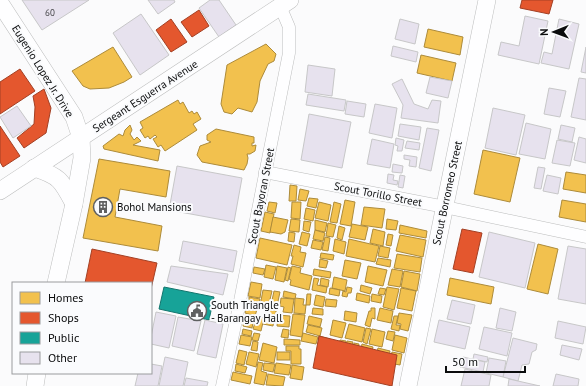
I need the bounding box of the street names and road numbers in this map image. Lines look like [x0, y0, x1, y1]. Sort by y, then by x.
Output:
street label: Eugenio Lopez Jr. Drive [9, 22, 77, 120]
street label: Sergeant Esguerra Avenue [90, 57, 201, 135]
street label: Scout Borromeo Street [429, 139, 465, 246]
street label: Scout Bayoran Street [245, 146, 277, 245]
street label: Scout Torillo Street [333, 179, 423, 209]

